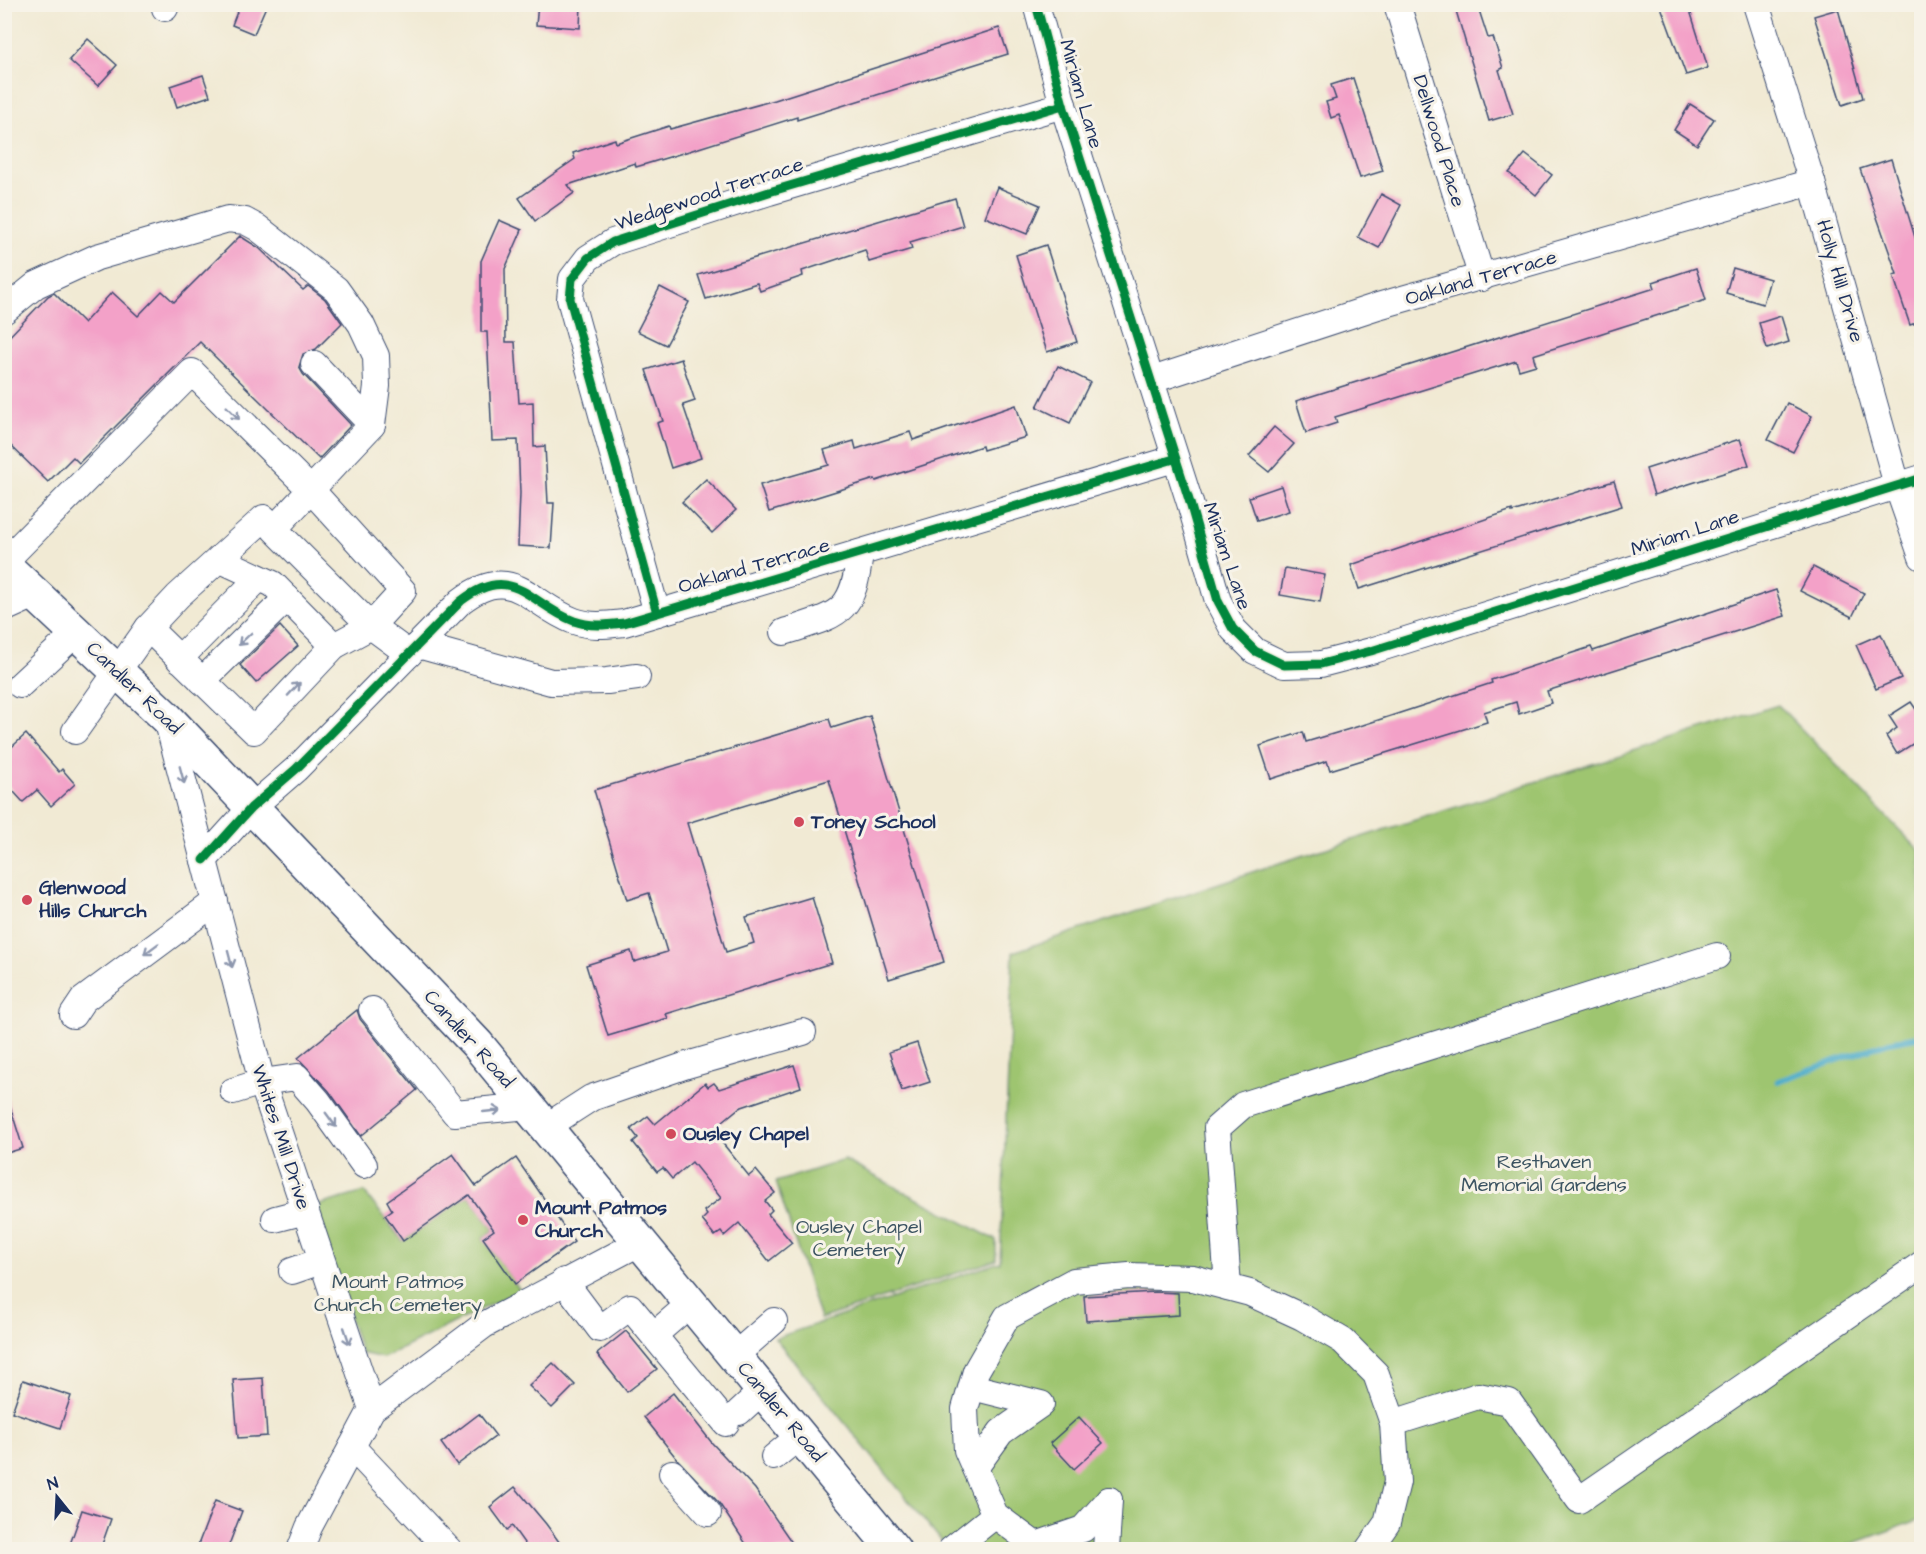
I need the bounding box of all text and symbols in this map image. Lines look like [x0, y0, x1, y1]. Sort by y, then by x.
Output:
street label: Miriam Lane [1052, 36, 1110, 152]
street label: Dellwood Place [1406, 72, 1472, 211]
street label: Wedgewood Terrace [611, 150, 807, 239]
street label: Holly Hill Drive [1808, 216, 1871, 346]
street label: Oakland Terrace [1402, 243, 1560, 313]
one-way arrow [226, 406, 241, 421]
street label: Miriam Lane [1195, 498, 1259, 614]
street label: Miriam Lane [1627, 502, 1743, 564]
street label: Oakland Terrace [675, 531, 833, 601]
one-way arrow [238, 632, 253, 646]
street label: Candler Road [80, 635, 188, 741]
one-way arrow [286, 681, 301, 696]
one-way arrow [176, 765, 188, 784]
place label: Toney School [810, 808, 936, 837]
marker: Toney School [792, 815, 806, 829]
place label: Glenwood Hills Church [39, 874, 147, 925]
marker: Glenwood Hills Church [20, 893, 34, 907]
one-way arrow [143, 943, 159, 955]
one-way arrow [224, 949, 236, 968]
street label: Candler Road [417, 984, 521, 1094]
street label: Whites Mill Drive [244, 1061, 318, 1213]
one-way arrow [482, 1105, 501, 1116]
one-way arrow [325, 1111, 337, 1127]
place label: Ousley Chapel [683, 1120, 809, 1149]
marker: Ousley Chapel [664, 1127, 678, 1141]
park label: Resthaven Memorial Gardens [1461, 1148, 1627, 1199]
place label: Mount Patmos Church [535, 1194, 667, 1245]
marker: Mount Patmos Church [516, 1213, 530, 1227]
park label: Ousley Chapel Cemetery [796, 1213, 922, 1265]
park label: Mount Patmos Church Cemetery [314, 1268, 482, 1320]
one-way arrow [342, 1326, 353, 1345]
street label: Candler Road [731, 1356, 831, 1468]
north arrow [27, 1467, 87, 1527]
text: N [45, 1472, 61, 1496]

